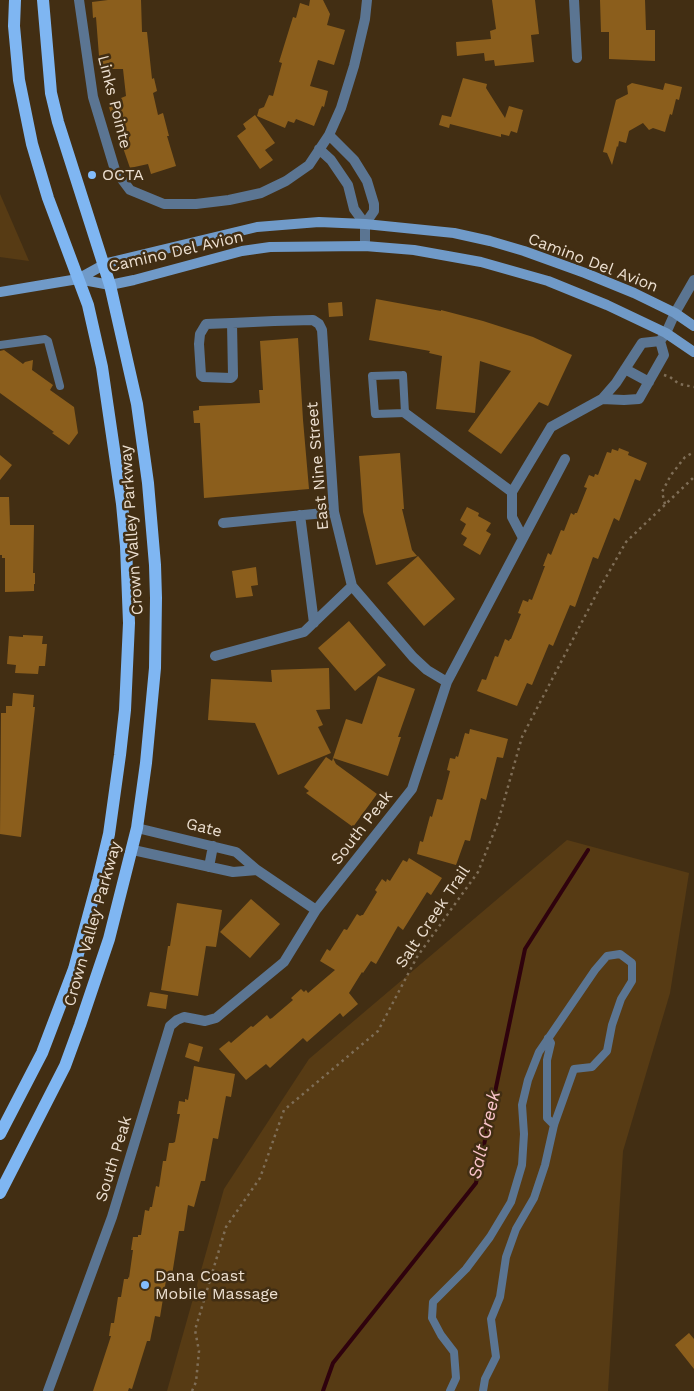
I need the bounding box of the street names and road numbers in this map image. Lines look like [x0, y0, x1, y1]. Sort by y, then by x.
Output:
street label: Links Pointe [93, 53, 135, 151]
street label: Camino Del Avion [107, 227, 245, 277]
street label: Camino Del Avion [525, 229, 661, 297]
street label: East Nine Street [303, 401, 333, 531]
street label: Crown Valley Parkway [116, 444, 148, 616]
street label: South Peak [327, 787, 397, 869]
street label: Gate [184, 814, 224, 842]
street label: Crown Valley Parkway [60, 839, 126, 1009]
street label: Salt Creek Trail [392, 862, 474, 972]
street label: South Peak [92, 1114, 136, 1204]

